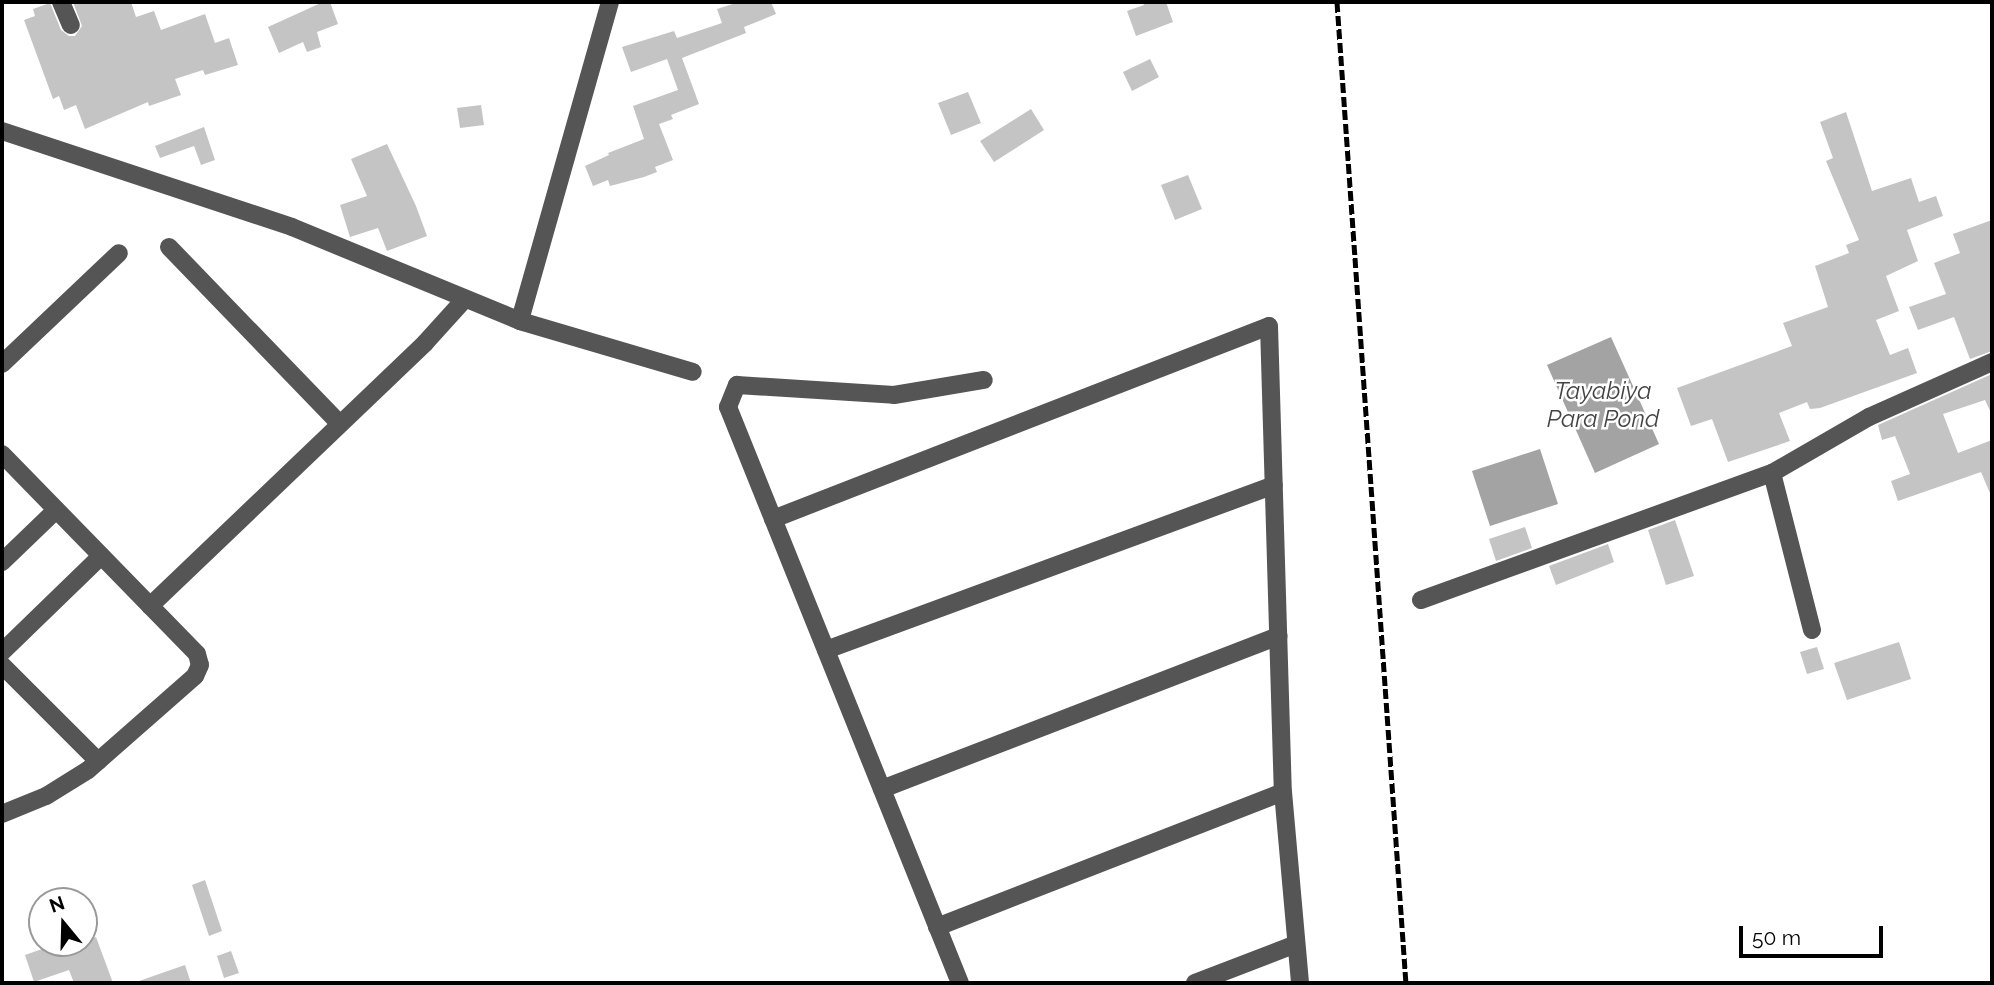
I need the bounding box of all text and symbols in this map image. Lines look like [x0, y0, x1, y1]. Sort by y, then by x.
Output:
water label: Tayabiya Para Pond [1547, 377, 1659, 433]
north arrow [28, 887, 98, 957]
text: N [46, 891, 67, 917]
scale bar [1742, 912, 1885, 956]
text: 50 m [1752, 925, 1801, 950]

